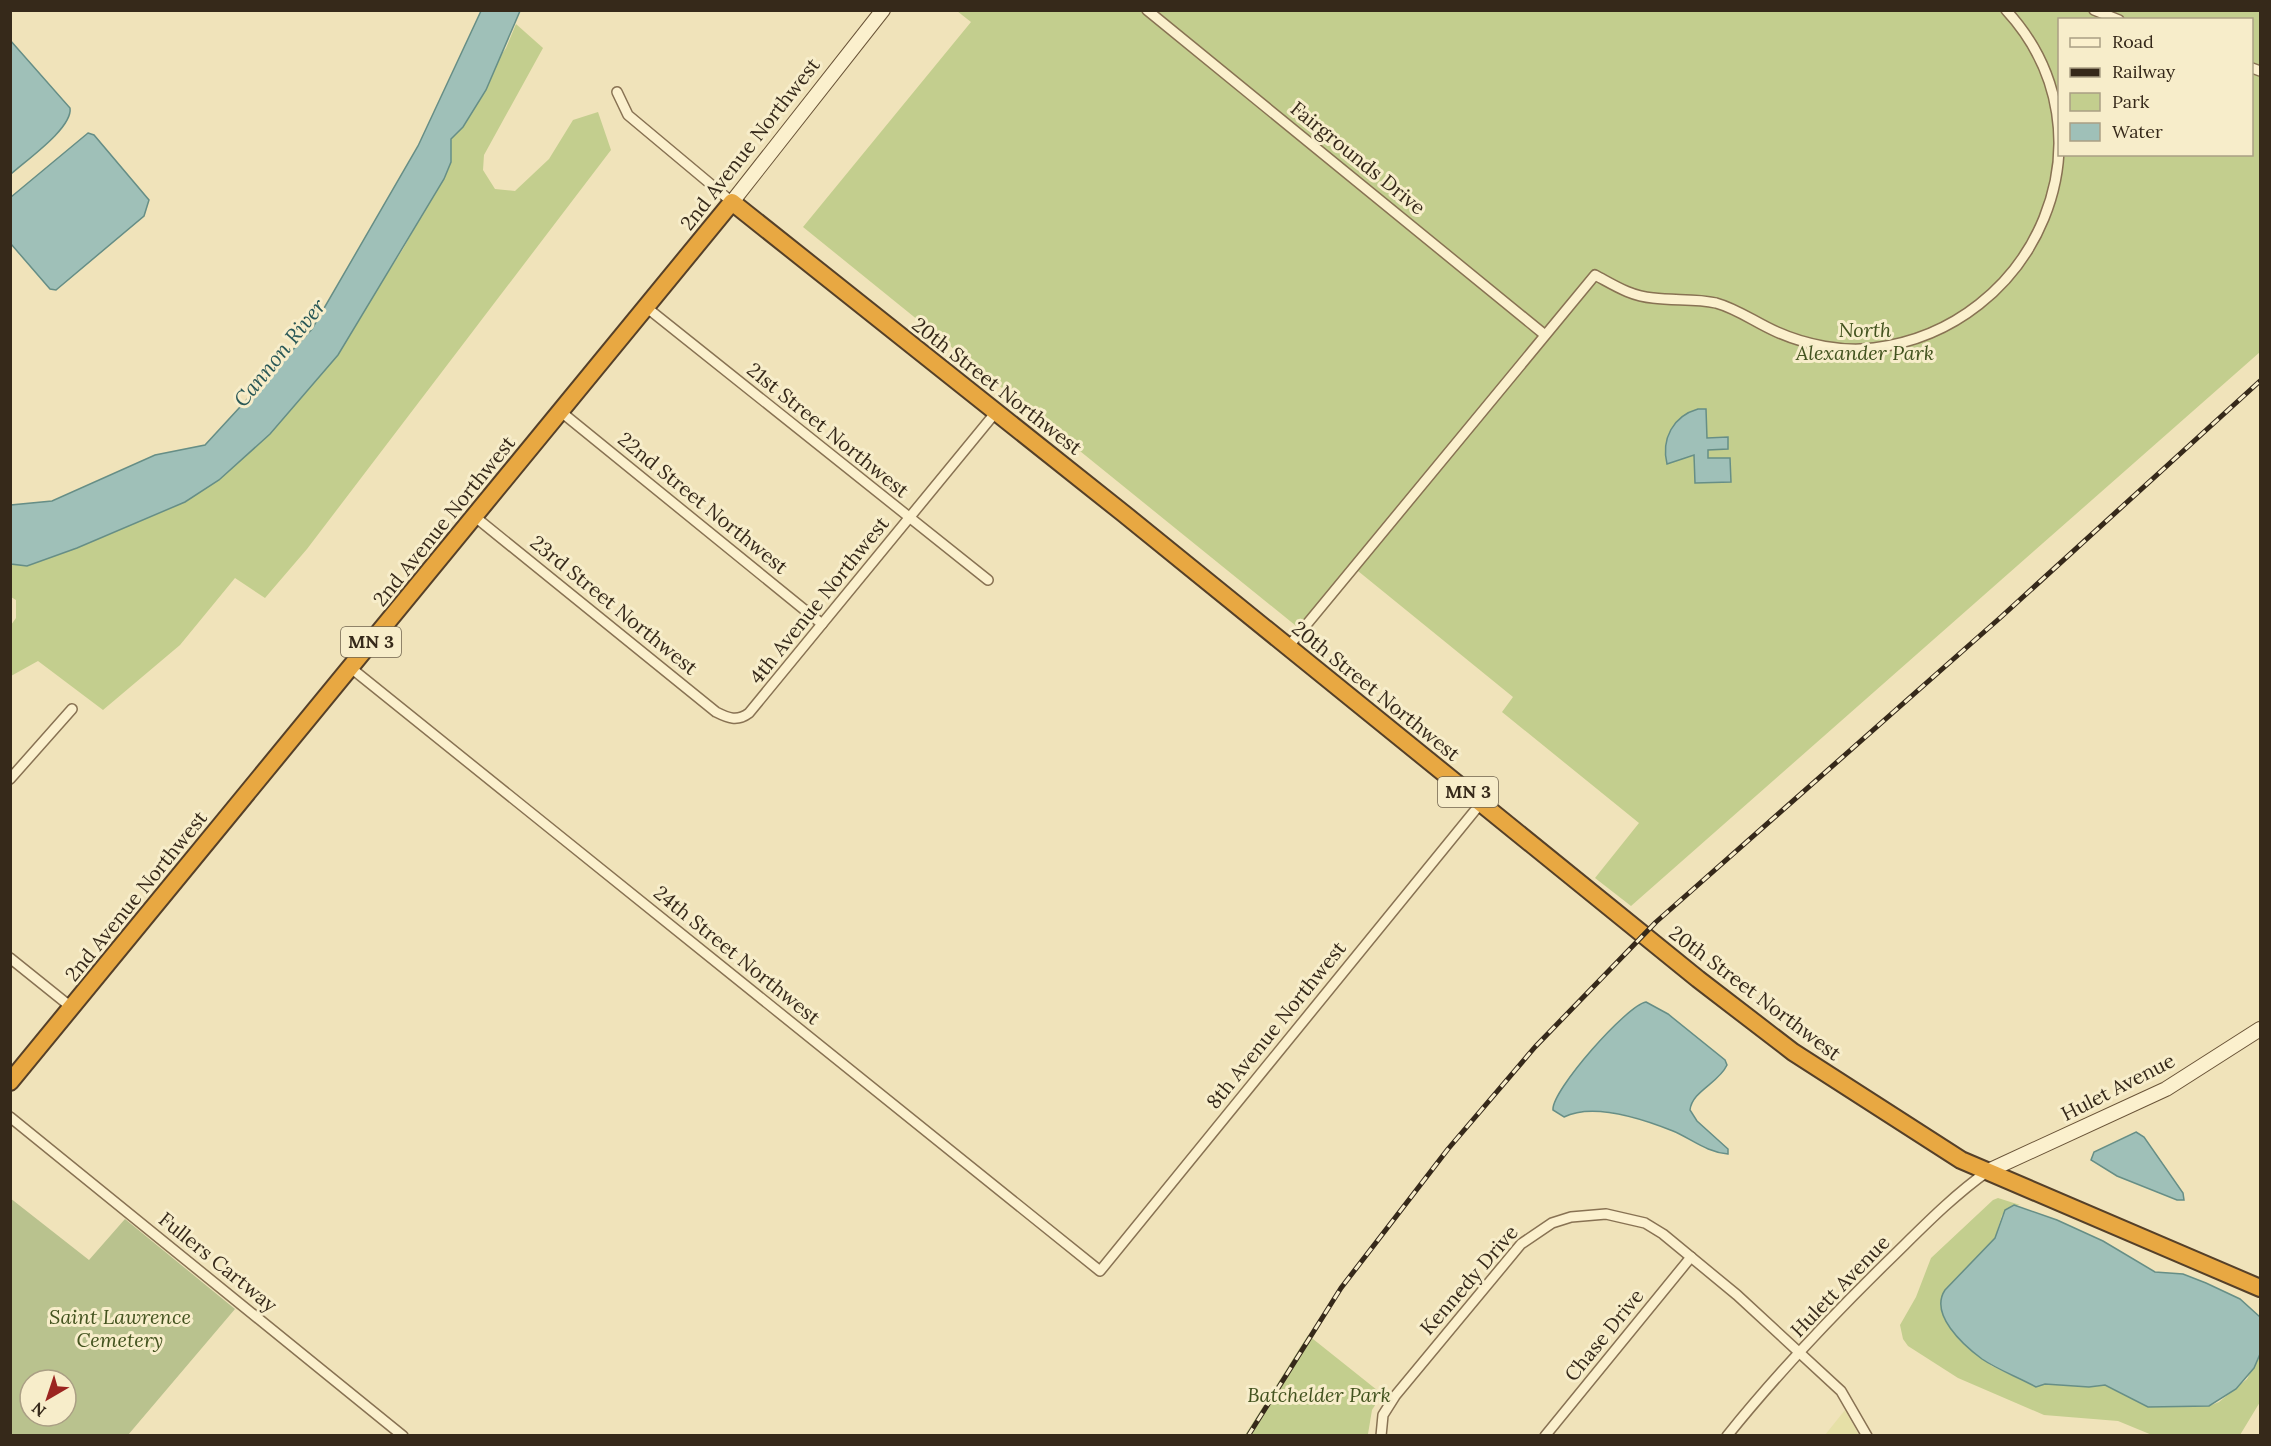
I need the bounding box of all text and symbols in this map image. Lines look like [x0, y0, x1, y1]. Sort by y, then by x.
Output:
legend [2058, 18, 2253, 156]
text: Road [2112, 30, 2154, 53]
street label: 2nd Avenue Northwest [674, 52, 825, 235]
text: Railway [2112, 60, 2176, 83]
text: Park [2112, 90, 2150, 113]
street label: Fairgrounds Drive [1286, 95, 1431, 220]
text: Water [2112, 120, 2163, 143]
water label: Cannon River [228, 293, 332, 412]
street label: 20th Street Northwest [907, 311, 1088, 460]
park label: North Alexander Park [1795, 317, 1934, 365]
street label: 21st Street Northwest [742, 357, 914, 503]
street label: 22nd Street Northwest [613, 426, 794, 579]
street label: 2nd Avenue Northwest [367, 430, 520, 611]
street label: 4th Avenue Northwest [744, 511, 894, 688]
street label: 23rd Street Northwest [526, 529, 703, 680]
street label: 20th Street Northwest [1287, 615, 1466, 766]
road number: MN 3 [341, 627, 401, 657]
road number: MN 3 [1438, 777, 1498, 807]
street label: 2nd Avenue Northwest [59, 805, 212, 986]
street label: 24th Street Northwest [649, 880, 826, 1030]
street label: 20th Street Northwest [1664, 920, 1846, 1066]
street label: 8th Avenue Northwest [1200, 936, 1351, 1113]
street label: Hulet Avenue [2057, 1047, 2179, 1126]
street label: Fullers Cartway [154, 1206, 283, 1317]
street label: Kennedy Drive [1414, 1220, 1523, 1340]
street label: Hulett Avenue [1785, 1229, 1895, 1342]
street label: Chase Drive [1559, 1283, 1649, 1386]
park label: Saint Lawrence Cemetery [49, 1304, 191, 1352]
north arrow [18, 1368, 78, 1428]
park label: Batchelder Park [1247, 1382, 1391, 1407]
text: N [27, 1398, 50, 1421]

